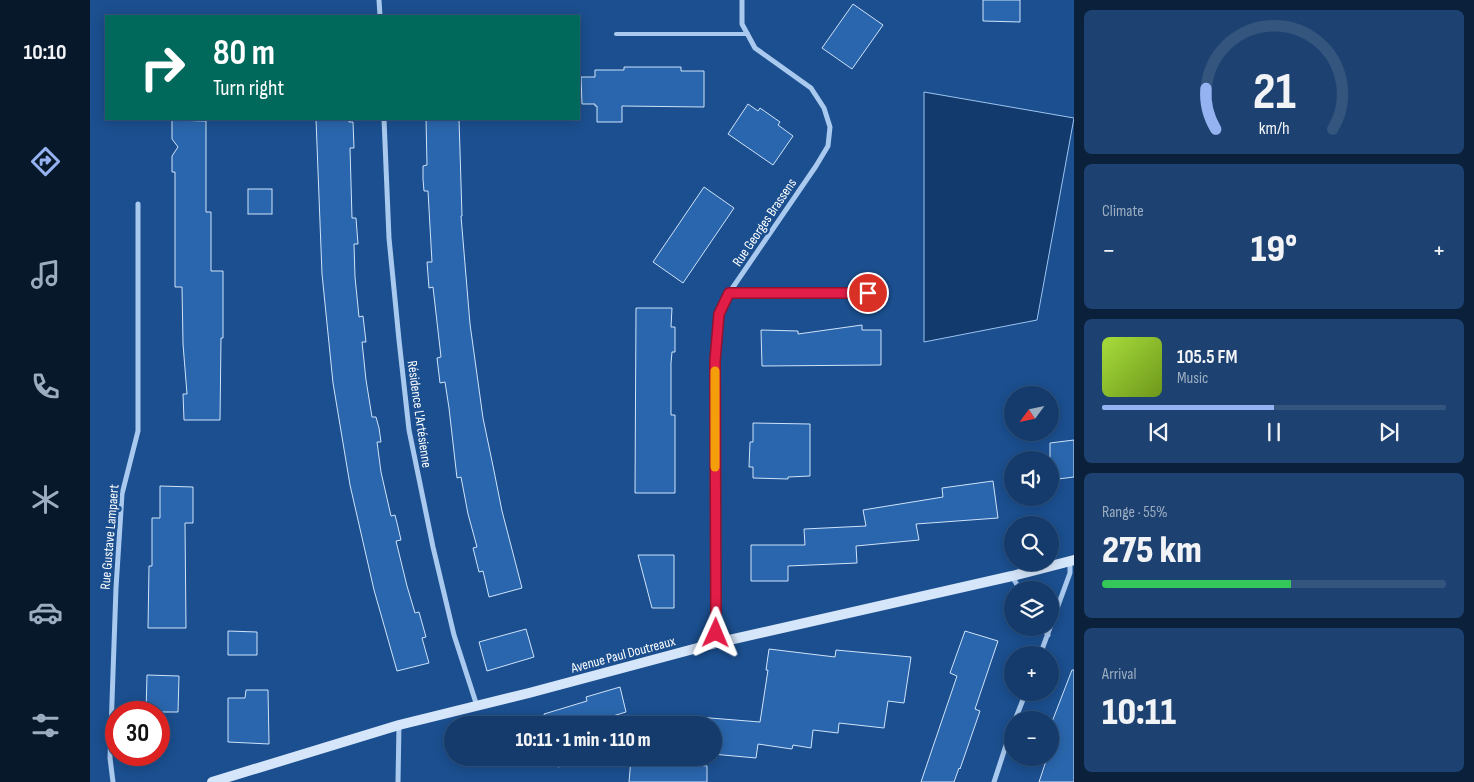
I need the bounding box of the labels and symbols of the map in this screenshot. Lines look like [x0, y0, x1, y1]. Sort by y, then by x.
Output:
street label: Rue Georges Brassens [729, 175, 800, 270]
pin [847, 272, 889, 314]
street label: Résidence L'Artésienne [404, 359, 435, 469]
north arrow [1004, 386, 1059, 441]
street label: Rue Gustave Lampaert [96, 484, 123, 590]
position arrow [689, 606, 741, 658]
street label: Avenue Paul Doutreaux [568, 632, 678, 677]
speed limit sign: 30 [105, 701, 170, 766]

